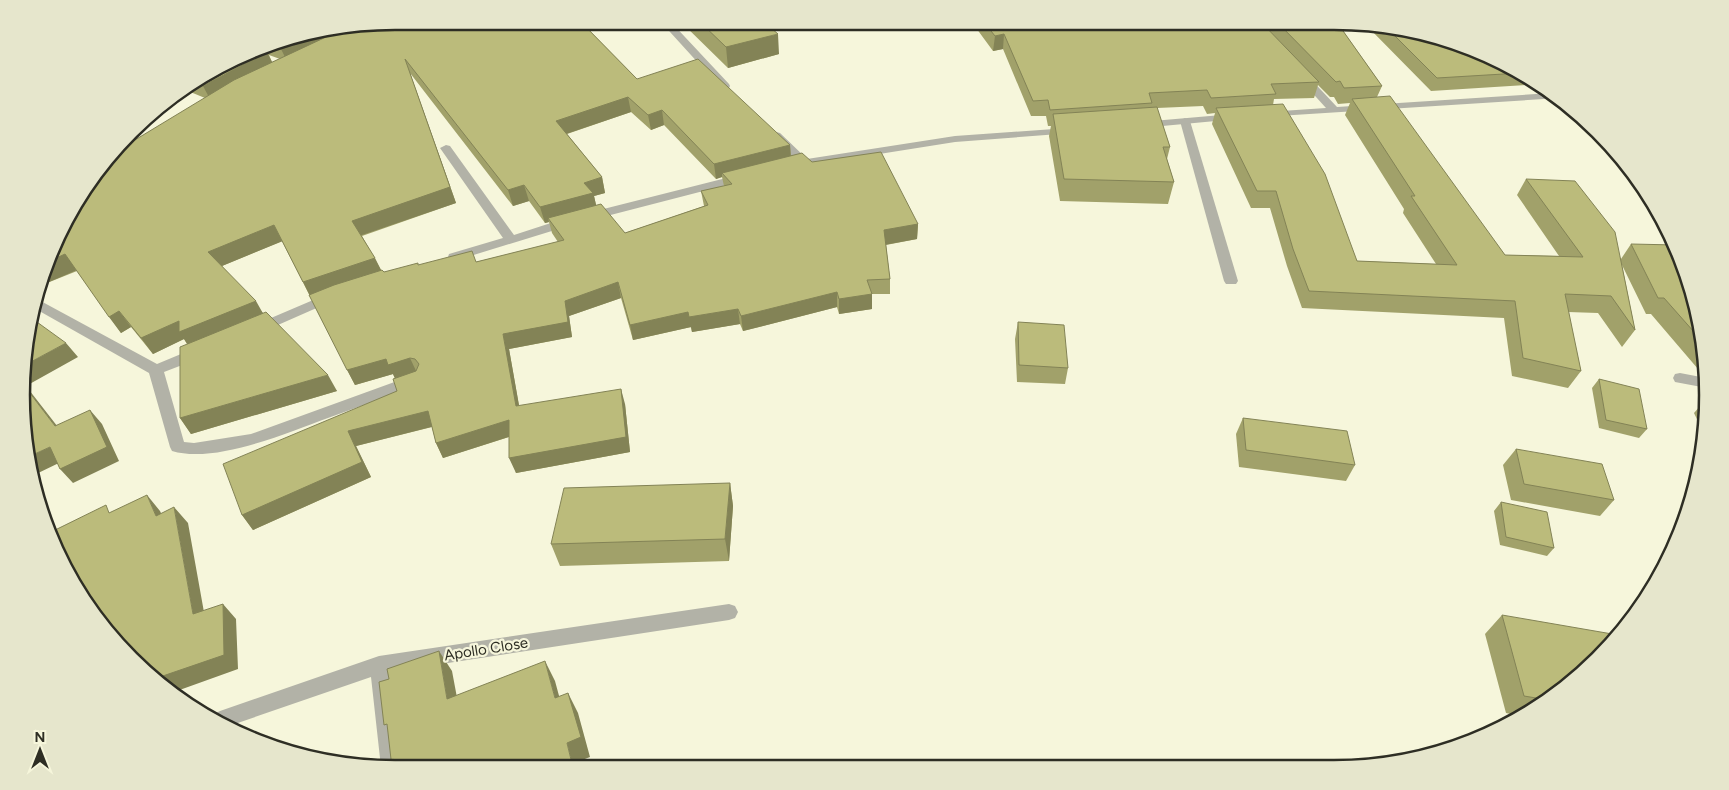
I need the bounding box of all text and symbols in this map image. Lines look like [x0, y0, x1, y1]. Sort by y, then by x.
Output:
street label: Apollo Close [443, 633, 529, 665]
north arrow [15, 725, 65, 775]
text: N [35, 729, 45, 746]

